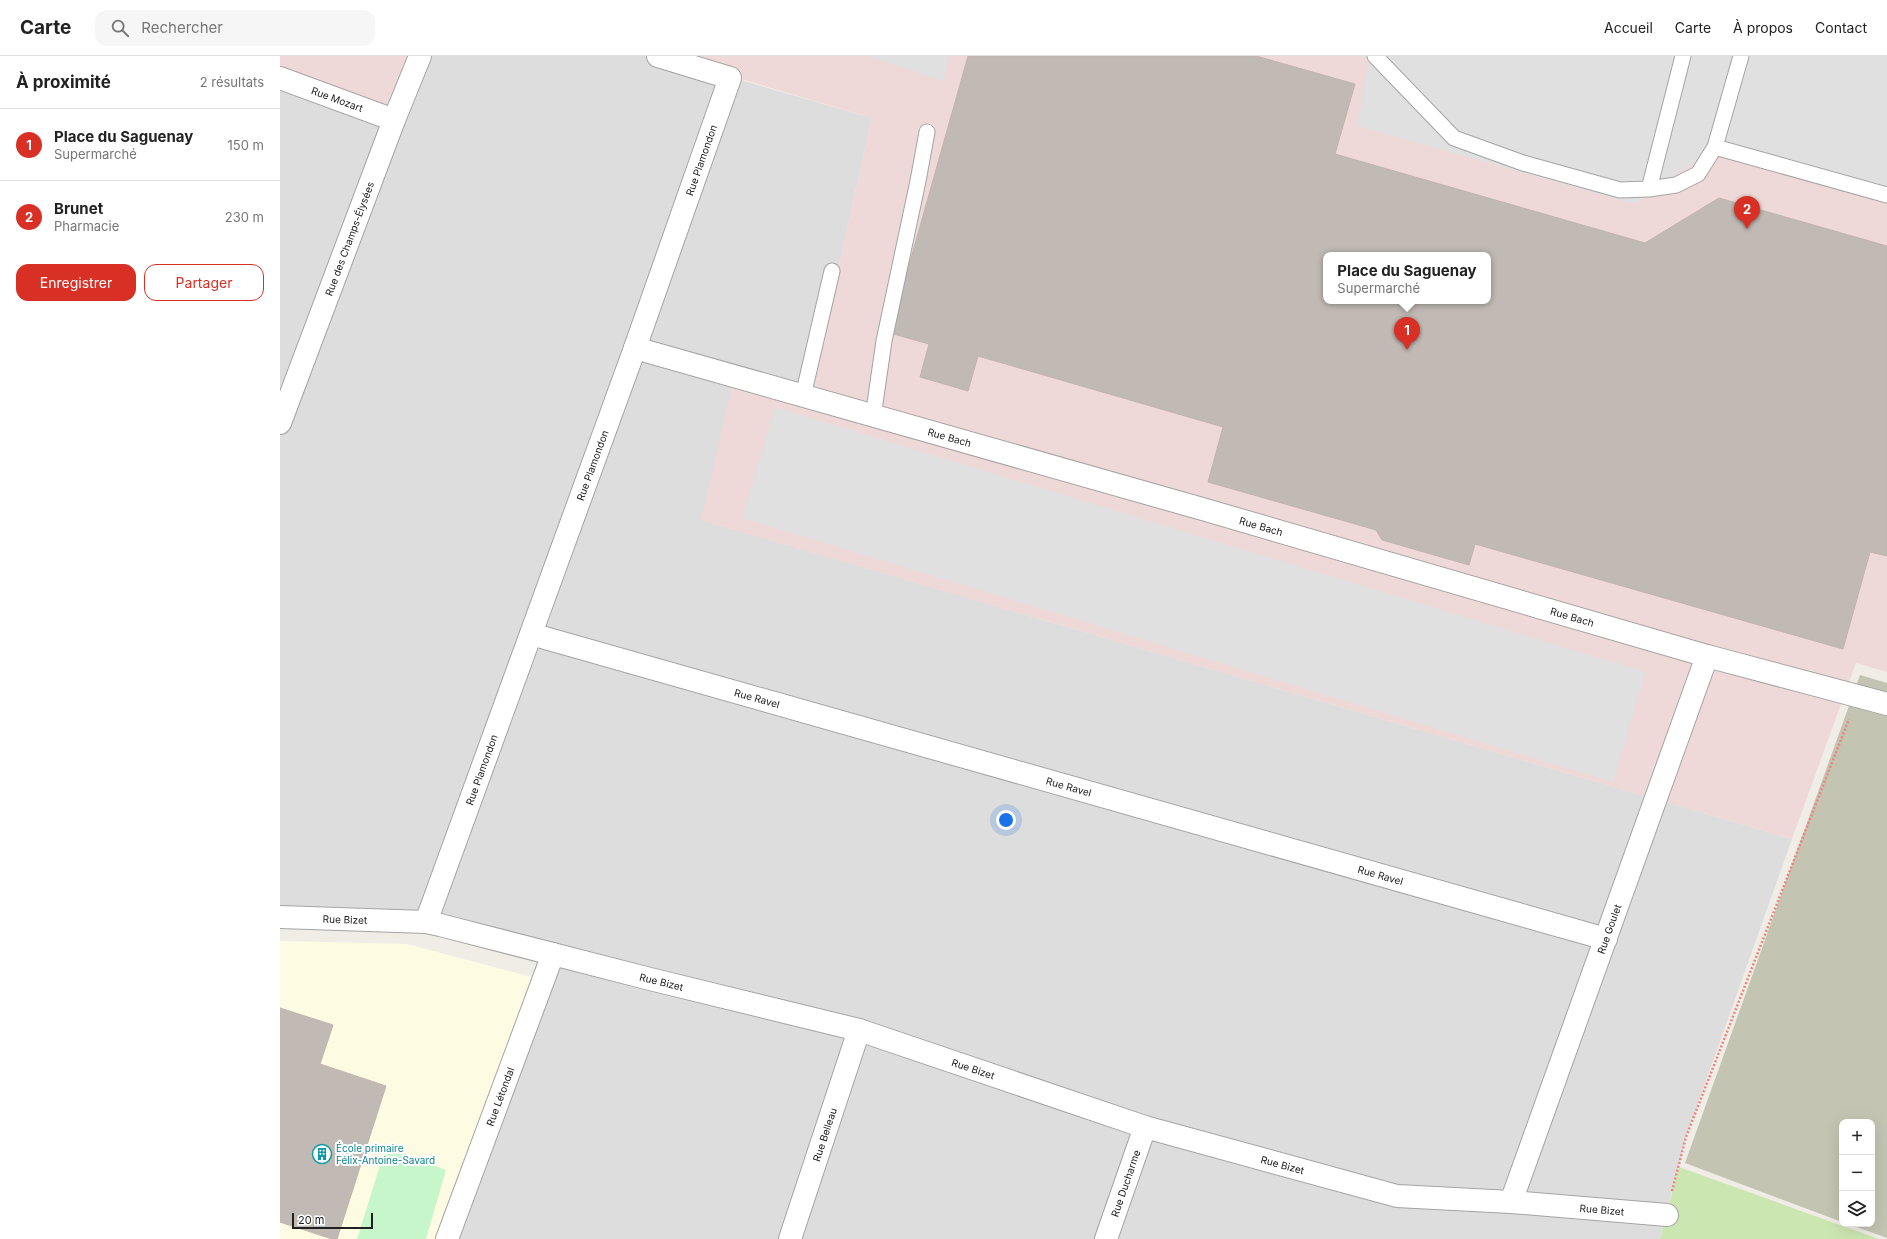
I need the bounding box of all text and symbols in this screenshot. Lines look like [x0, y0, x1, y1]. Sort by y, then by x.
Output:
search box [95, 10, 375, 46]
text: Carte [20, 16, 71, 39]
icon: search [109, 17, 131, 39]
text: Rechercher [141, 18, 223, 37]
text: Accueil [1604, 19, 1653, 36]
text: Carte [1675, 19, 1711, 36]
text: À propos [1733, 19, 1793, 36]
text: Contact [1815, 19, 1867, 36]
text: À proximité [16, 72, 111, 92]
text: 2 résultats [200, 74, 264, 90]
street label: Rue Mozart [310, 84, 365, 114]
street label: Rue Plamondon [683, 123, 719, 197]
text: Place du Saguenay [54, 127, 193, 146]
text: 1 [26, 137, 32, 153]
text: 150 m [228, 137, 264, 153]
text: Supermarché [54, 146, 137, 162]
street label: Rue des Champs-Élysées [322, 180, 376, 297]
pin: 2 [1734, 196, 1760, 229]
text: Brunet [54, 199, 103, 218]
text: 2 [25, 209, 33, 225]
text: 230 m [225, 209, 264, 225]
text: Pharmacie [54, 218, 119, 234]
popup [1323, 252, 1491, 304]
text: Place du Saguenay [1337, 261, 1477, 280]
button: Enregistrer [16, 264, 136, 301]
button: Partager [144, 264, 264, 301]
text: Supermarché [1337, 280, 1420, 296]
pin: 1 [1394, 317, 1420, 350]
street label: Rue Bach [926, 425, 973, 449]
street label: Rue Plamondon [574, 428, 611, 502]
street label: Rue Bach [1238, 514, 1284, 538]
street label: Rue Bach [1549, 605, 1595, 629]
street label: Rue Ravel [733, 686, 781, 710]
street label: Rue Plamondon [463, 733, 500, 807]
street label: Rue Ravel [1045, 774, 1093, 799]
your location [996, 810, 1016, 830]
street label: Rue Ravel [1356, 863, 1405, 887]
street label: Rue Goulet [1595, 902, 1624, 956]
street label: Rue Bizet [323, 912, 368, 926]
street label: Rue Bizet [638, 971, 685, 993]
street label: Rue Bizet [950, 1056, 997, 1082]
street label: Rue Létondal [484, 1065, 516, 1128]
street label: Rue Belleau [810, 1106, 839, 1163]
map controls [1839, 1119, 1875, 1227]
button: + [1839, 1119, 1875, 1155]
place label: École primaire Félix-Antoine-Savard [336, 1141, 435, 1166]
building icon: École primaire Félix-Antoine-Savard [311, 1143, 333, 1165]
street label: Rue Ducharme [1108, 1148, 1143, 1218]
street label: Rue Bizet [1260, 1153, 1306, 1177]
button: − [1839, 1155, 1875, 1191]
button: layers [1839, 1191, 1875, 1227]
street label: Rue Bizet [1579, 1202, 1625, 1217]
scale bar [292, 1211, 373, 1230]
text: 20 m [298, 1213, 324, 1227]

